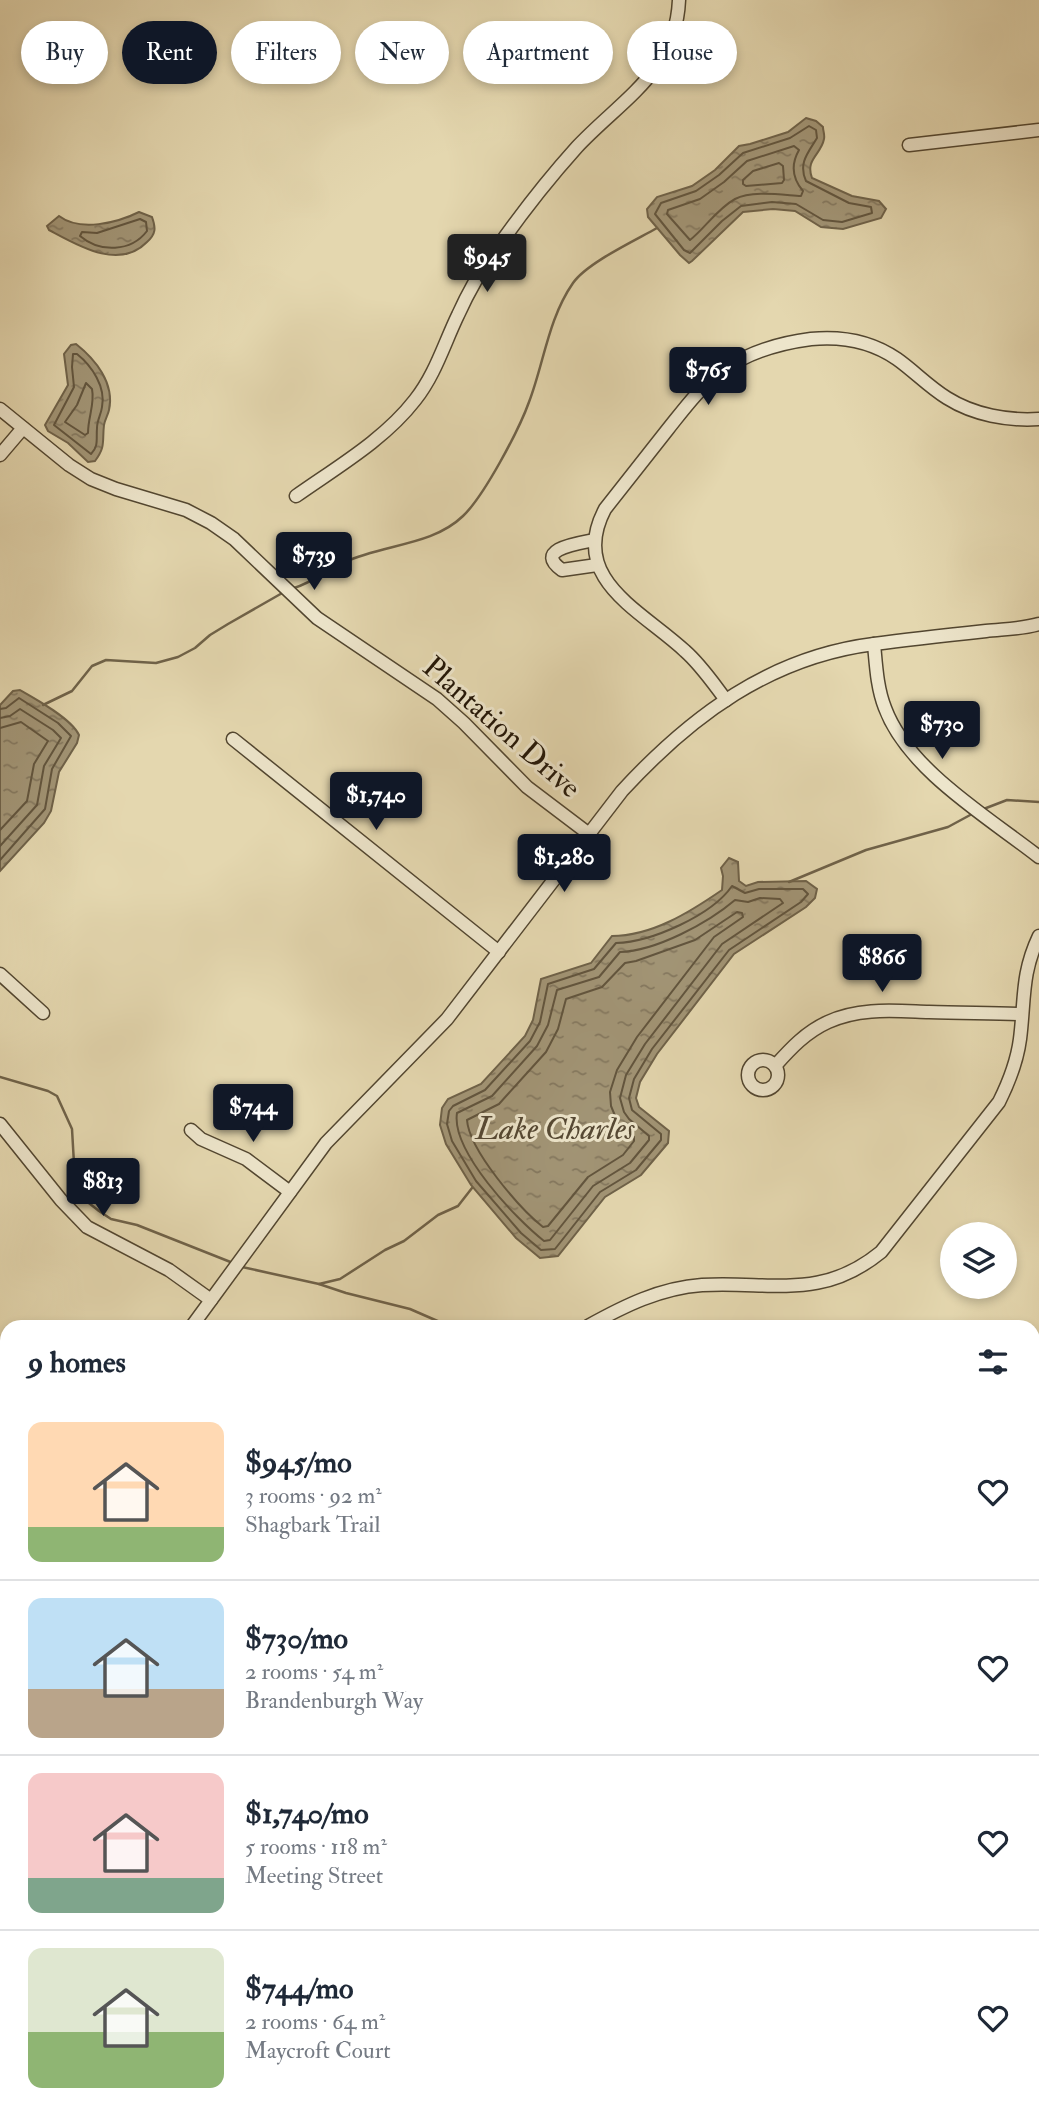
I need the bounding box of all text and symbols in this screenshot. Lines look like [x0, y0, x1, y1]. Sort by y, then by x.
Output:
chip: Buy [21, 21, 108, 84]
chip: Rent [122, 21, 217, 84]
chip: Filters [231, 21, 341, 84]
chip: New [355, 21, 449, 84]
chip: Apartment [463, 21, 613, 84]
chip: House [627, 21, 737, 84]
pin: $945 [446, 234, 528, 294]
text: $945 [463, 242, 511, 271]
pin: $765 [667, 348, 749, 407]
text: $765 [685, 355, 731, 384]
pin: $739 [273, 532, 355, 592]
text: $739 [292, 540, 336, 569]
street label: Plantation Drive [415, 649, 588, 806]
pin: $730 [901, 702, 983, 761]
text: $730 [920, 709, 964, 738]
pin: $1,740 [319, 772, 433, 832]
text: $1,740 [346, 780, 406, 809]
pin: $1,280 [507, 834, 621, 894]
text: $1,280 [534, 842, 594, 871]
pin: $866 [841, 934, 923, 994]
text: $866 [859, 942, 906, 971]
pin: $744 [212, 1084, 294, 1144]
text: $744 [229, 1092, 277, 1121]
water label: Lake Charles [474, 1109, 636, 1149]
pin: $813 [62, 1158, 144, 1218]
text: $813 [83, 1166, 123, 1195]
map controls [940, 1222, 1017, 1299]
button: layers [940, 1222, 1017, 1299]
icon: filters [974, 1343, 1012, 1381]
text: 9 homes [28, 1344, 126, 1381]
text: $945/mo [245, 1444, 352, 1481]
icon: home [84, 1450, 168, 1534]
icon: heart [974, 1473, 1012, 1511]
text: 3 rooms · 92 m² [245, 1481, 382, 1510]
text: Shagbark Trail [245, 1510, 380, 1539]
text: $730/mo [245, 1620, 348, 1657]
icon: home [84, 1626, 168, 1710]
icon: heart [974, 1649, 1012, 1687]
text: 2 rooms · 54 m² [245, 1657, 383, 1686]
text: Brandenburgh Way [245, 1686, 423, 1715]
text: $1,740/mo [245, 1795, 369, 1832]
icon: home [84, 1801, 168, 1885]
icon: heart [974, 1824, 1012, 1862]
text: 5 rooms · 118 m² [245, 1832, 387, 1861]
text: Meeting Street [245, 1861, 383, 1890]
text: $744/mo [245, 1970, 353, 2007]
icon: home [84, 1976, 168, 2060]
icon: heart [974, 1999, 1012, 2037]
text: 2 rooms · 64 m² [245, 2007, 385, 2036]
text: Maycroft Court [245, 2036, 391, 2065]

